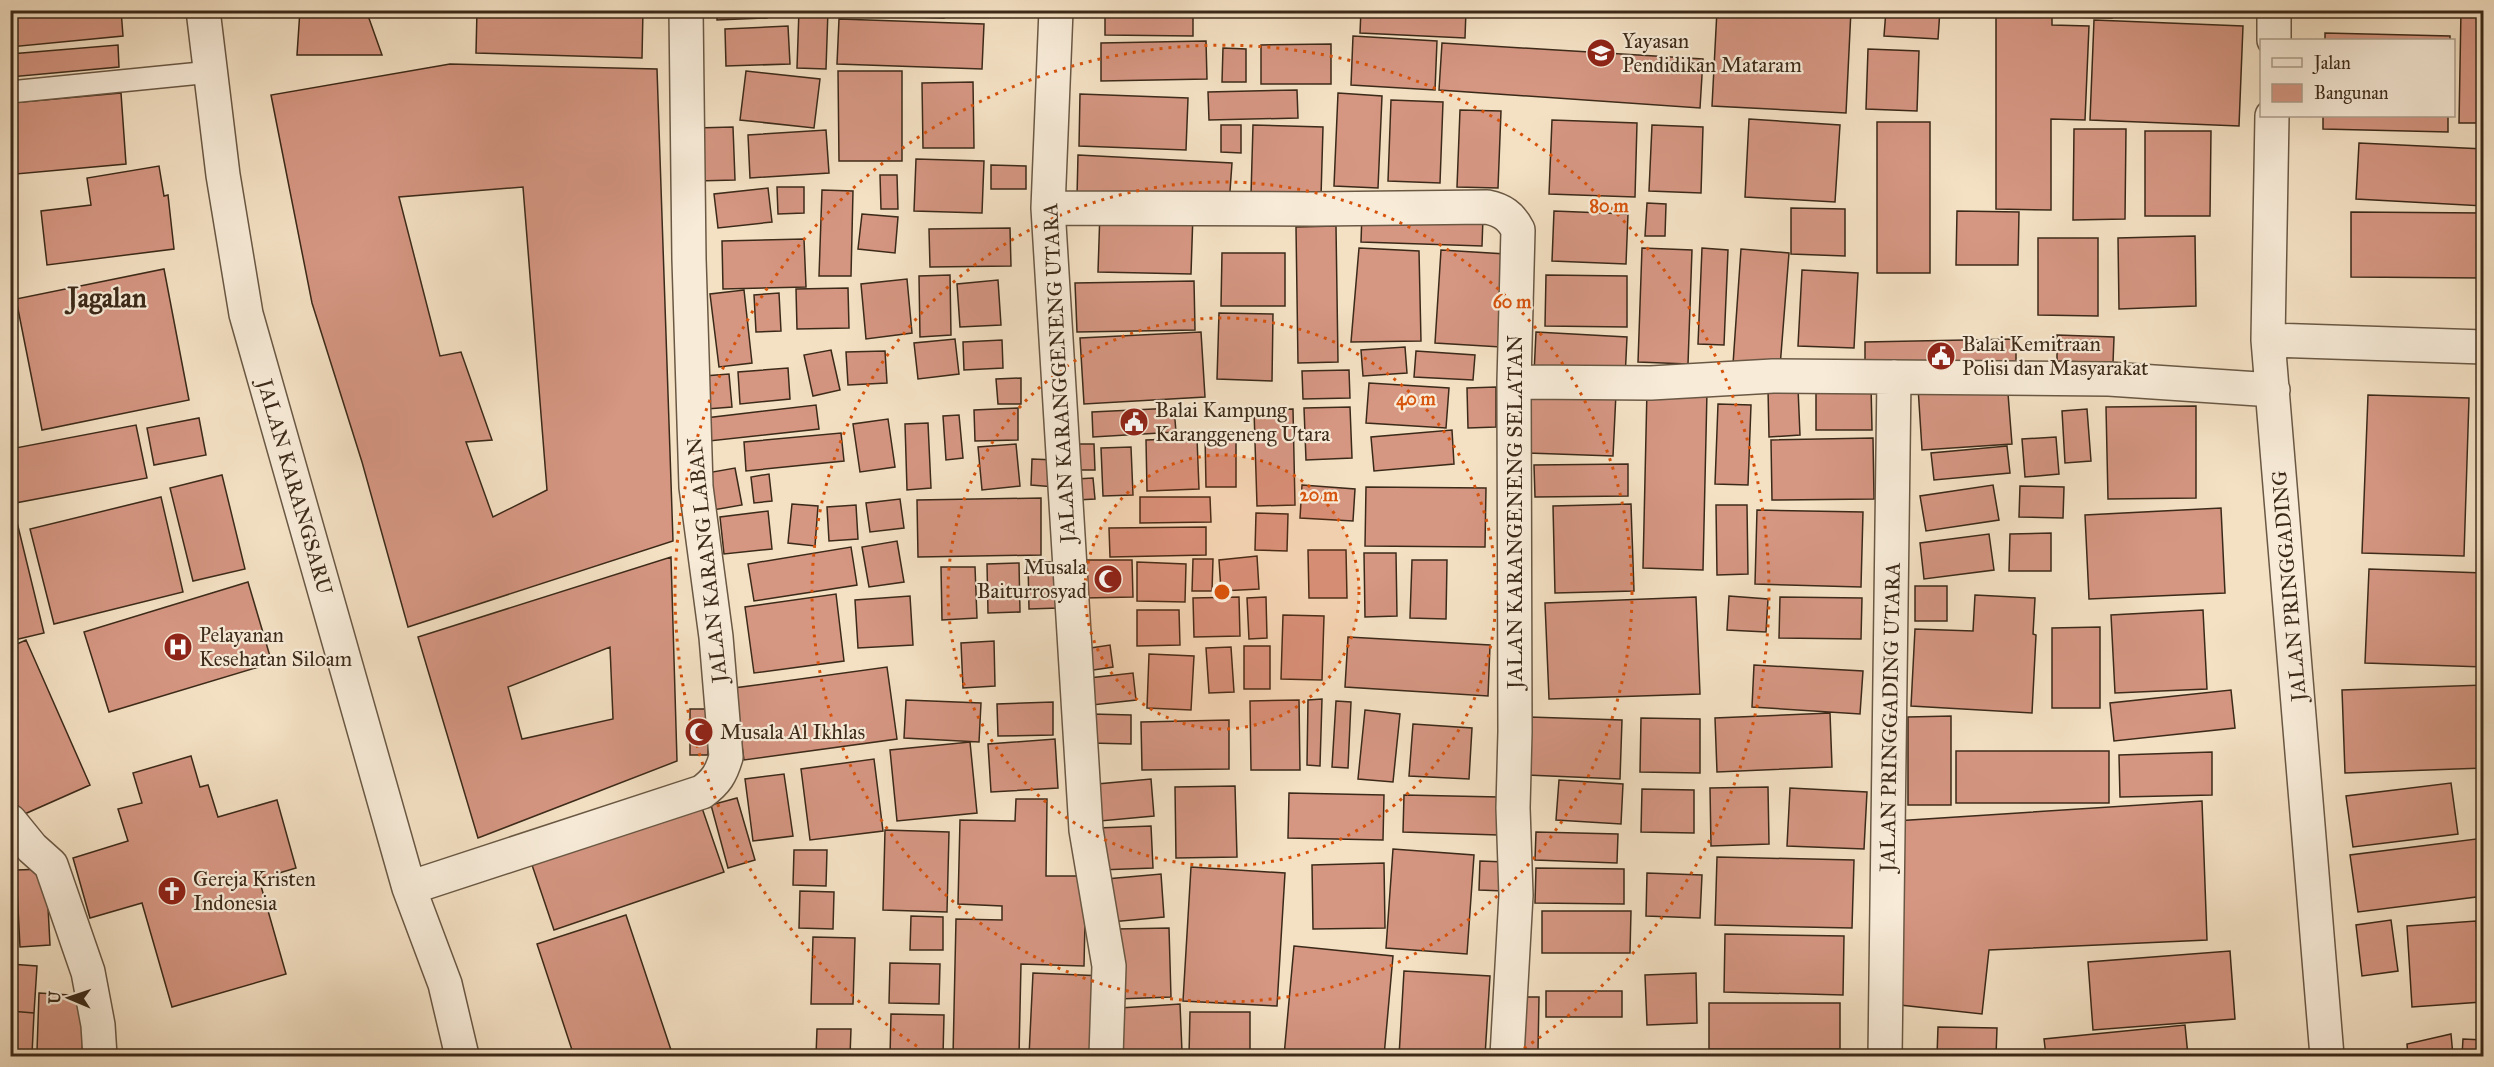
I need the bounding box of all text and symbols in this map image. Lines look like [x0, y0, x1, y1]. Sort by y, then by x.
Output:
place label: Yayasan Pendidikan Mataram [1622, 28, 1802, 78]
school or university icon: Yayasan Pendidikan Mataram [1585, 37, 1617, 69]
legend [2260, 39, 2455, 117]
text: Jalan [2312, 52, 2351, 75]
text: Bangunan [2314, 82, 2389, 105]
text: 80 m [1589, 195, 1629, 217]
street label: JALAN KARANGGENENG UTARA [1037, 202, 1081, 546]
district label: Jagalan [65, 281, 147, 315]
text: 60 m [1493, 291, 1532, 313]
place label: Balai Kemitraan Polisi dan Masyarakat [1962, 331, 2149, 381]
street label: JALAN KARANGENENG SELATAN [1502, 335, 1528, 691]
public building icon: Balai Kemitraan Polisi dan Masyarakat [1925, 340, 1957, 372]
street label: JALAN KARANGSARU [251, 374, 338, 598]
text: 40 m [1396, 388, 1437, 411]
place label: Balai Kampung Karanggeneng Utara [1155, 397, 1330, 447]
public building icon: Balai Kampung Karanggeneng Utara [1118, 406, 1150, 438]
street label: JALAN KARANG LABAN [681, 436, 733, 686]
street label: JALAN PRINGGADING [2266, 470, 2312, 704]
text: 20 m [1300, 484, 1339, 506]
place label: Musala Baiturrosyad [977, 554, 1087, 604]
street label: JALAN PRINGGADING UTARA [1874, 562, 1906, 874]
mosque icon: Musala Baiturrosyad [1092, 563, 1124, 595]
centre of rings [1212, 582, 1232, 602]
place label: Pelayanan Kesehatan Siloam [199, 622, 353, 672]
hospital icon: Pelayanan Kesehatan Siloam [162, 631, 194, 663]
mosque icon: Musala Al Ikhlas [683, 716, 715, 748]
place label: Musala Al Ikhlas [720, 719, 865, 745]
place label: Gereja Kristen Indonesia [193, 866, 316, 916]
church icon: Gereja Kristen Indonesia [156, 875, 188, 907]
north arrow [39, 968, 99, 1028]
text: U [45, 990, 64, 1004]

